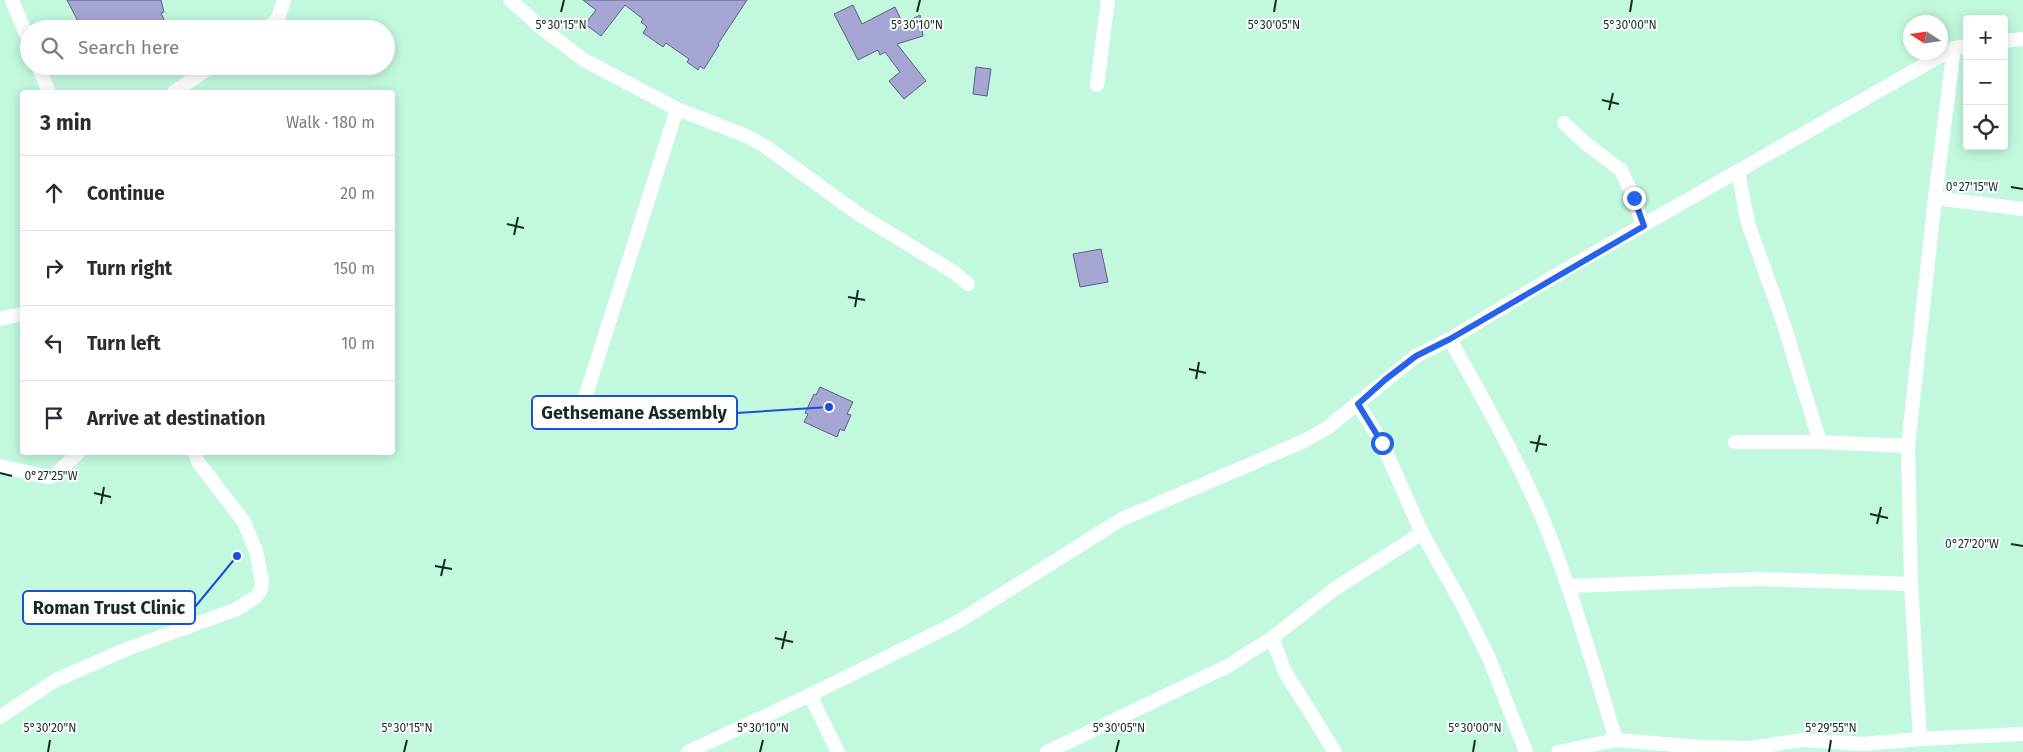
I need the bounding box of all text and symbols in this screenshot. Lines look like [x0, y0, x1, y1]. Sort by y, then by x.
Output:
north arrow [1903, 15, 1948, 60]
map controls [1963, 15, 2008, 150]
button: + [1963, 15, 2008, 60]
text: 5°30'15"N [535, 18, 587, 32]
text: 5°30'10"N [891, 18, 943, 32]
text: 5°30'05"N [1248, 18, 1300, 32]
text: 5°30'00"N [1603, 18, 1657, 32]
search box [20, 20, 395, 75]
icon: search [38, 34, 66, 62]
text: Search here [78, 36, 179, 59]
button: − [1963, 60, 2008, 105]
button: locate [1963, 105, 2008, 150]
text: 3 min [40, 110, 92, 136]
text: Walk · 180 m [286, 113, 375, 132]
icon: ahead [40, 179, 68, 207]
text: 0°27'15"W [1946, 180, 1998, 194]
text: Continue [87, 182, 165, 205]
text: 20 m [340, 184, 375, 203]
route end [1623, 187, 1646, 210]
icon: right [40, 254, 68, 282]
text: Turn right [87, 257, 172, 280]
text: 150 m [333, 259, 375, 278]
icon: left [40, 329, 68, 357]
text: Turn left [87, 332, 161, 355]
text: 10 m [341, 334, 375, 353]
callout: Gethsemane Assembly [532, 396, 737, 429]
text: Gethsemane Assembly [541, 402, 727, 424]
icon: arrive [40, 404, 68, 432]
text: Arrive at destination [87, 407, 266, 430]
route start [1371, 432, 1394, 455]
text: 0°27'25"W [24, 469, 78, 483]
text: 0°27'20"W [1945, 537, 1999, 551]
callout: Roman Trust Clinic [23, 591, 195, 624]
text: Roman Trust Clinic [33, 597, 186, 619]
text: 5°30'20"N [24, 721, 76, 735]
text: 5°30'15"N [381, 721, 433, 735]
text: 5°30'10"N [737, 721, 789, 735]
text: 5°30'05"N [1093, 721, 1145, 735]
text: 5°30'00"N [1448, 721, 1502, 735]
text: 5°29'55"N [1805, 721, 1857, 735]

